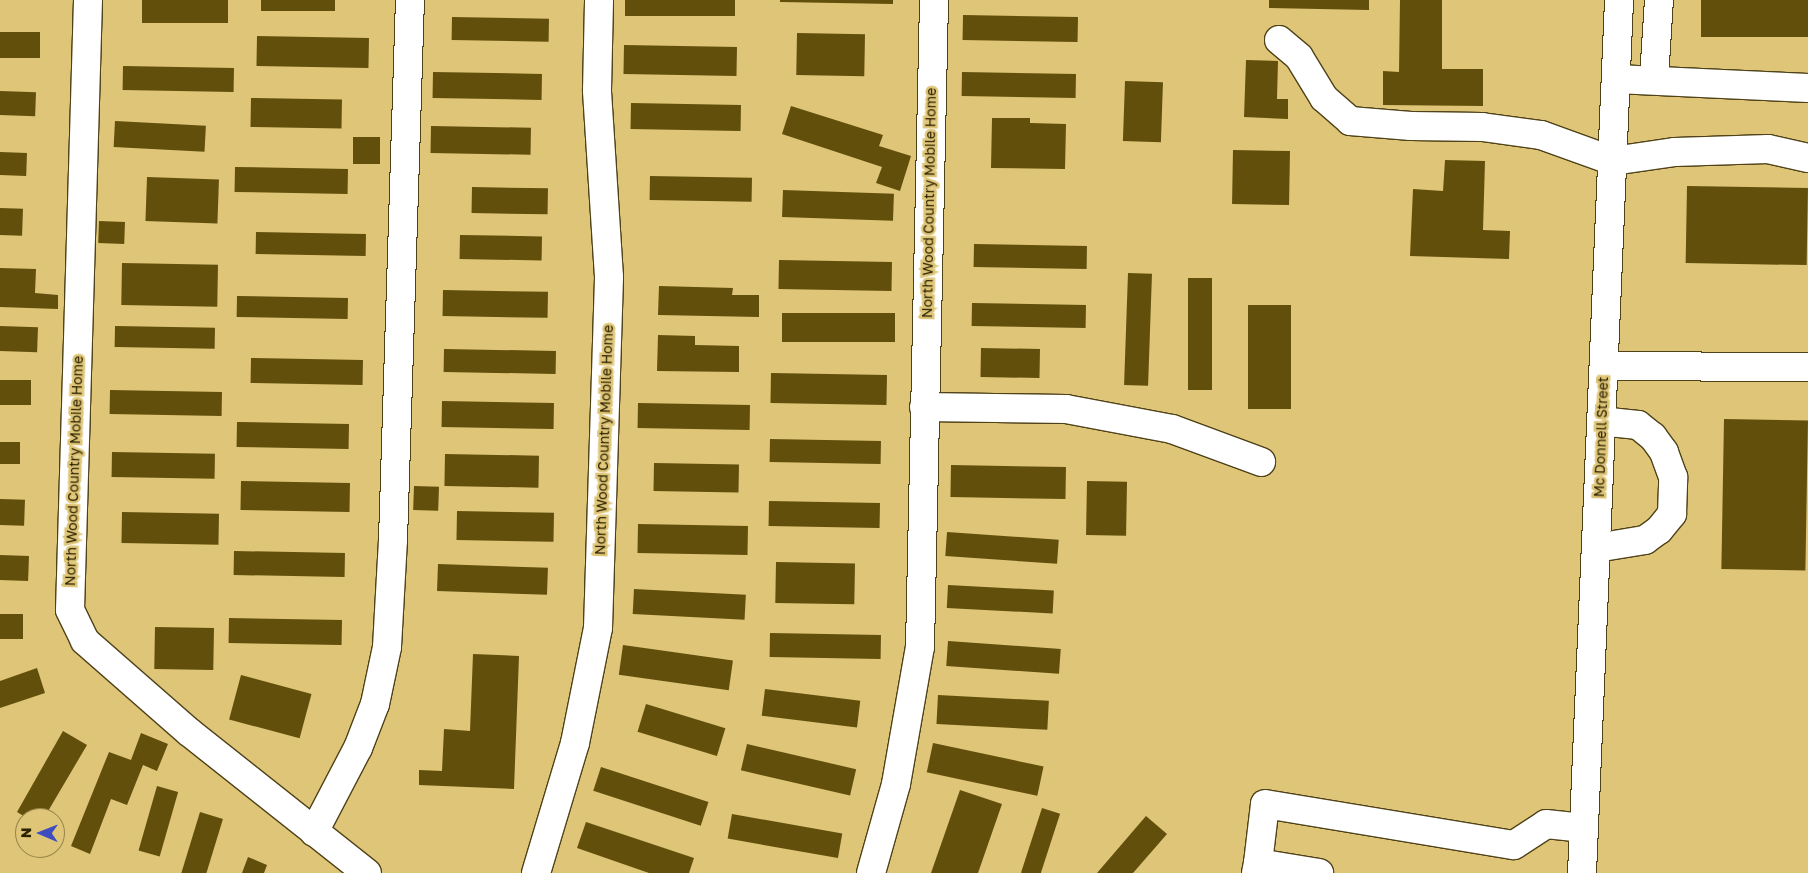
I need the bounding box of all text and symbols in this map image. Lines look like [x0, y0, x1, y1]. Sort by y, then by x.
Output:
street label: North Wood Country Mobile Home [919, 88, 939, 318]
street label: North Wood Country Mobile Home [592, 325, 616, 555]
street label: North Wood Country Mobile Home [62, 356, 86, 586]
street label: Mc Donnell Street [1591, 376, 1611, 498]
north arrow [15, 808, 65, 858]
text: N [17, 827, 34, 838]

